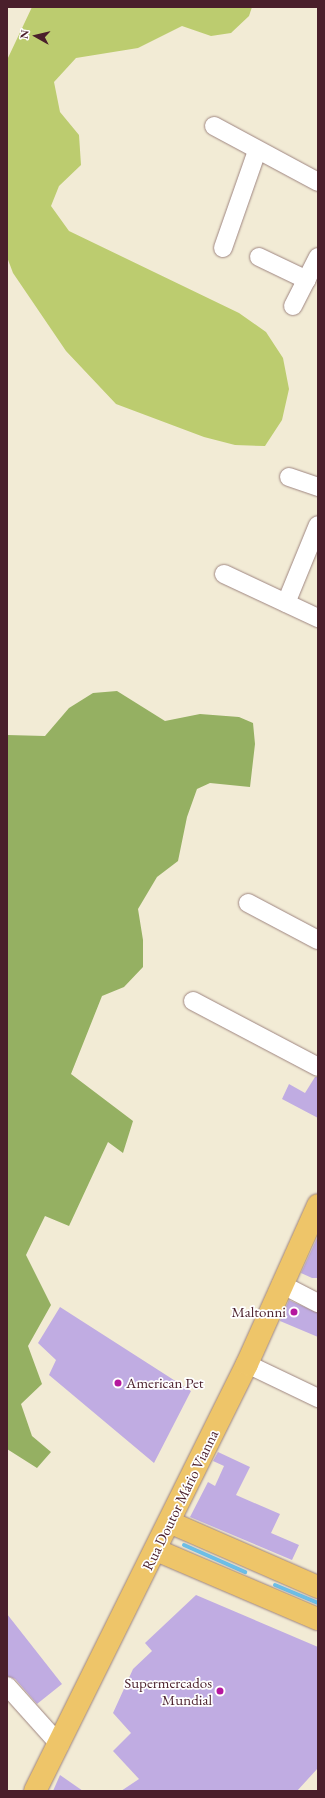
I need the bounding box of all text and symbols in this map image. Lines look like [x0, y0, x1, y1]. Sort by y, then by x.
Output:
north arrow [16, 16, 56, 56]
text: N [17, 29, 32, 40]
place label: Maltonni [232, 1303, 286, 1321]
marker: Maltonni [289, 1307, 299, 1317]
place label: American Pet [126, 1374, 203, 1392]
marker: American Pet [113, 1378, 123, 1388]
street label: Rua Doutor Mário Vianna [138, 1427, 222, 1573]
place label: Supermercados Mundial [124, 1673, 212, 1708]
marker: Supermercados Mundial [215, 1686, 225, 1696]

